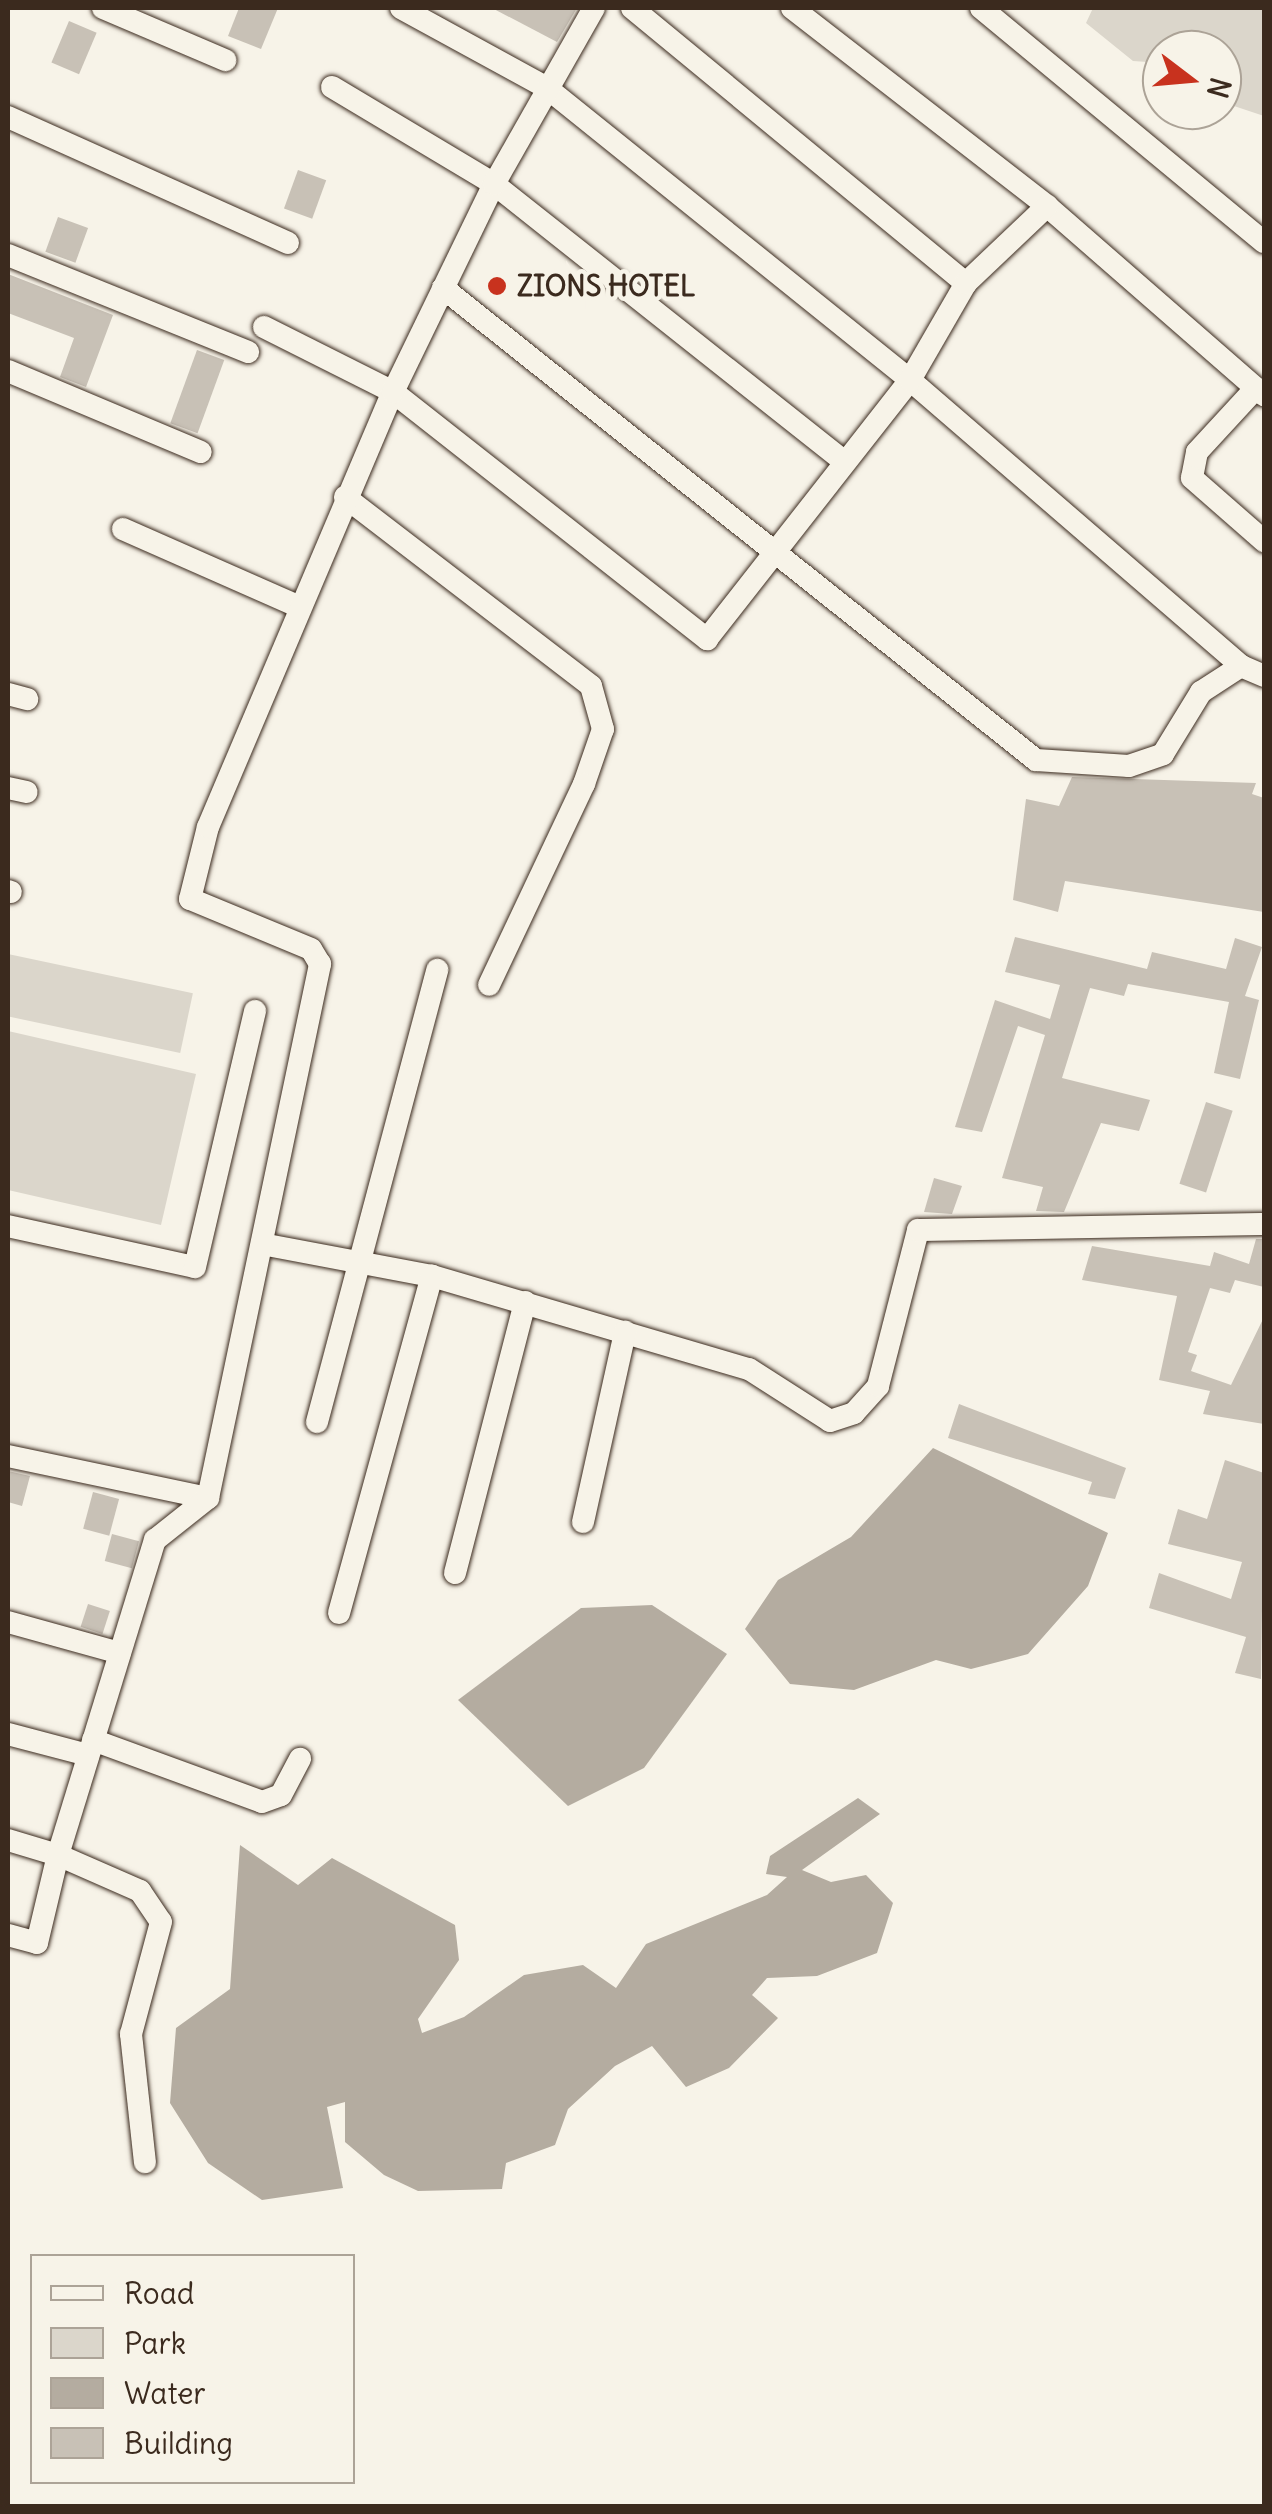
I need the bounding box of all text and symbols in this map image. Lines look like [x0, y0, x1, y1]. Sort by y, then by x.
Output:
north arrow [1142, 30, 1242, 130]
text: N [1199, 73, 1239, 102]
place label: ZIONS HOTEL [517, 269, 695, 303]
marker: ZIONS HOTEL [486, 275, 508, 297]
legend [30, 2254, 355, 2484]
text: Road [124, 2274, 194, 2312]
text: Park [124, 2324, 186, 2362]
text: Water [124, 2374, 206, 2412]
text: Building [124, 2424, 233, 2462]

